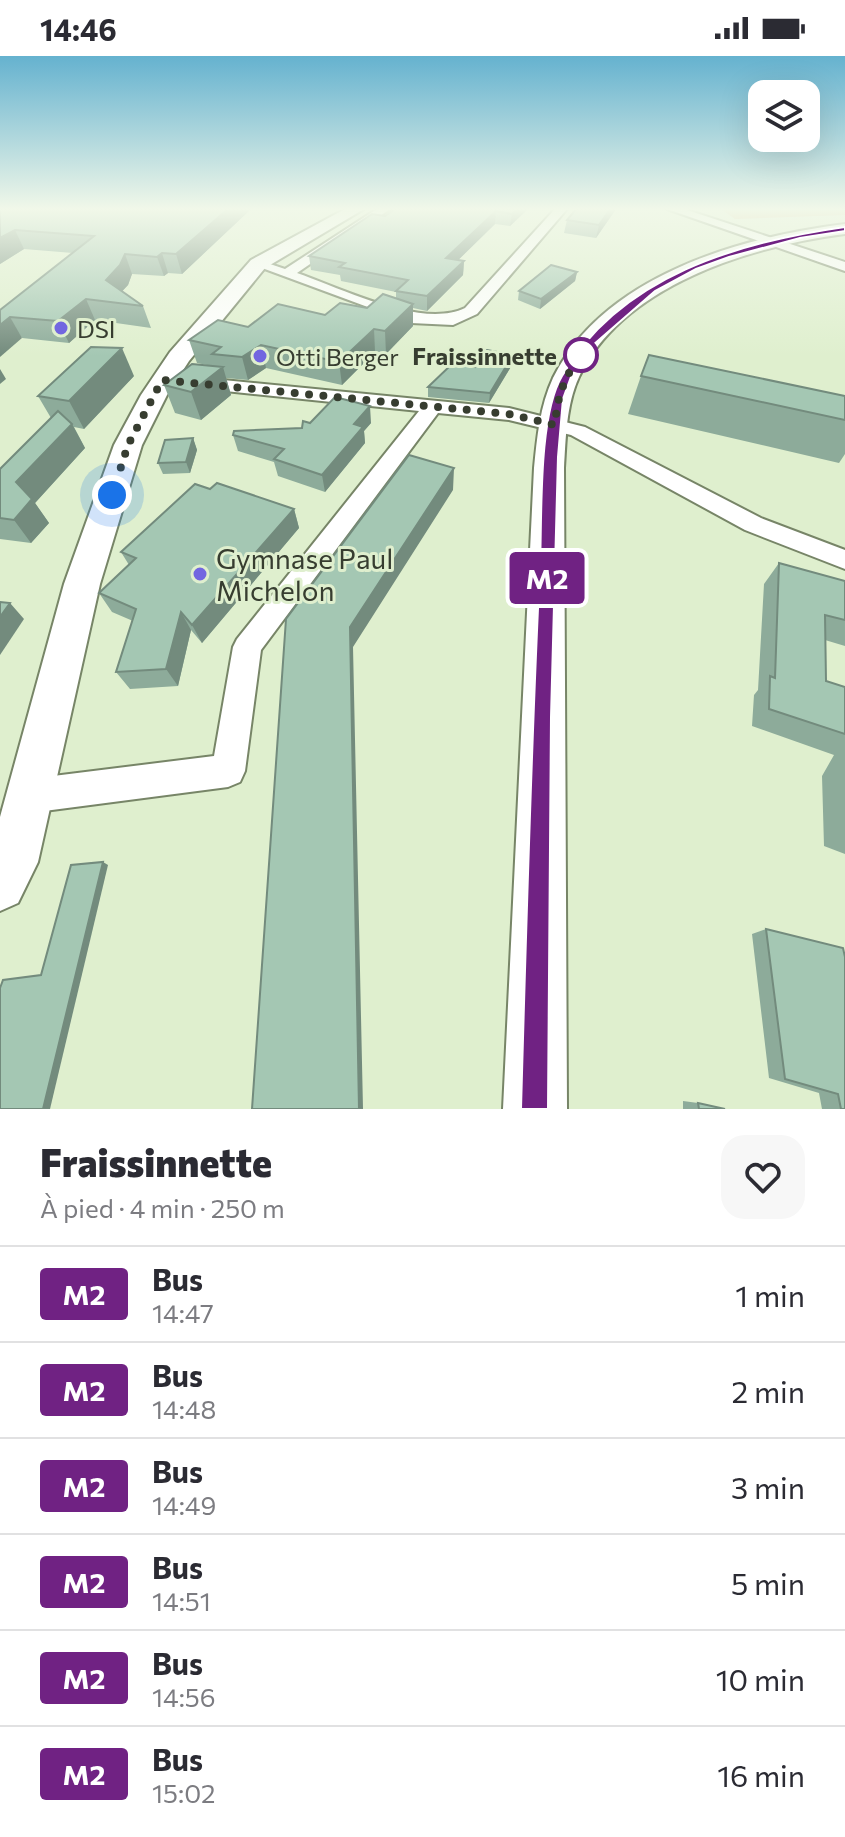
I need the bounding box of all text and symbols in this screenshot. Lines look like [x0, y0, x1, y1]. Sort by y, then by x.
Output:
text: 14:46 [40, 10, 117, 47]
map controls [748, 80, 820, 152]
button: layers [748, 80, 820, 152]
place label: DSI [77, 314, 115, 343]
marker: DSI [52, 319, 70, 337]
marker: Fraissinnette [564, 338, 598, 372]
place label: Fraissinnette [412, 341, 557, 370]
place label: Otti Berger [276, 342, 399, 371]
marker: Otti Berger [251, 347, 269, 365]
your location [92, 475, 132, 515]
place label: Gymnase Paul Michelon [216, 541, 393, 607]
line badge: M2 [511, 552, 583, 604]
text: M2 [526, 561, 568, 595]
marker: Gymnase Paul Michelon [191, 565, 209, 583]
button: heart [721, 1135, 805, 1219]
text: Fraissinnette [40, 1138, 272, 1185]
text: À pied · 4 min · 250 m [40, 1192, 285, 1223]
text: Bus [152, 1260, 203, 1297]
text: 1 min [735, 1276, 805, 1313]
text: M2 [63, 1277, 105, 1311]
text: 14:47 [152, 1297, 214, 1328]
text: Bus [152, 1356, 203, 1393]
text: 2 min [732, 1372, 805, 1409]
text: M2 [63, 1373, 105, 1407]
text: 14:48 [152, 1393, 216, 1424]
text: Bus [152, 1452, 203, 1489]
text: 3 min [731, 1468, 805, 1505]
text: M2 [63, 1469, 105, 1503]
text: 14:49 [152, 1489, 216, 1520]
text: Bus [152, 1548, 203, 1585]
text: 5 min [731, 1564, 805, 1601]
text: M2 [63, 1565, 105, 1599]
text: 14:51 [152, 1585, 211, 1616]
text: Bus [152, 1644, 203, 1681]
text: 10 min [716, 1660, 805, 1697]
text: M2 [63, 1661, 105, 1695]
text: 14:56 [152, 1681, 216, 1712]
text: Bus [152, 1740, 203, 1777]
text: 16 min [717, 1756, 805, 1793]
text: M2 [63, 1757, 105, 1791]
text: 15:02 [152, 1777, 216, 1808]

